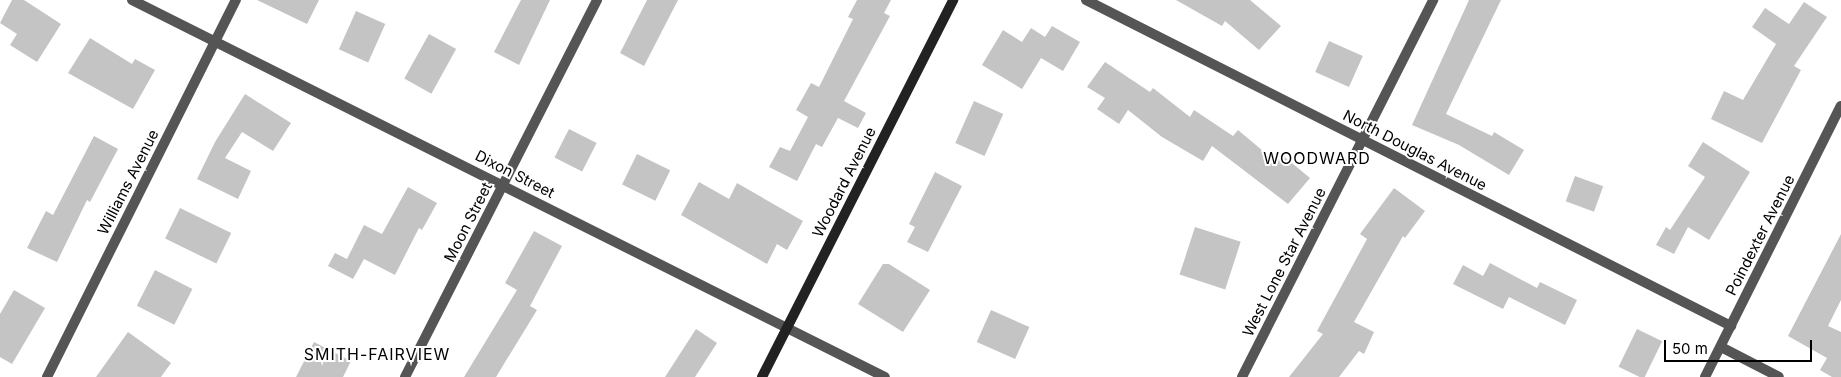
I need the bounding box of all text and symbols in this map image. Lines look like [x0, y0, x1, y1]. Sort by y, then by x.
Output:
street label: North Douglas Avenue [1340, 106, 1490, 194]
street label: Woodard Avenue [808, 124, 880, 240]
street label: Williams Avenue [94, 126, 162, 238]
street label: Dixon Street [472, 146, 558, 202]
district label: WOODWARD [1262, 148, 1372, 168]
street label: Poindexter Avenue [1722, 172, 1798, 298]
street label: Moon Street [440, 179, 496, 265]
street label: West Lone Star Avenue [1239, 185, 1329, 339]
scale bar [1666, 330, 1814, 362]
text: 50 m [1672, 339, 1708, 358]
district label: SMITH-FAIRVIEW [302, 344, 452, 364]

